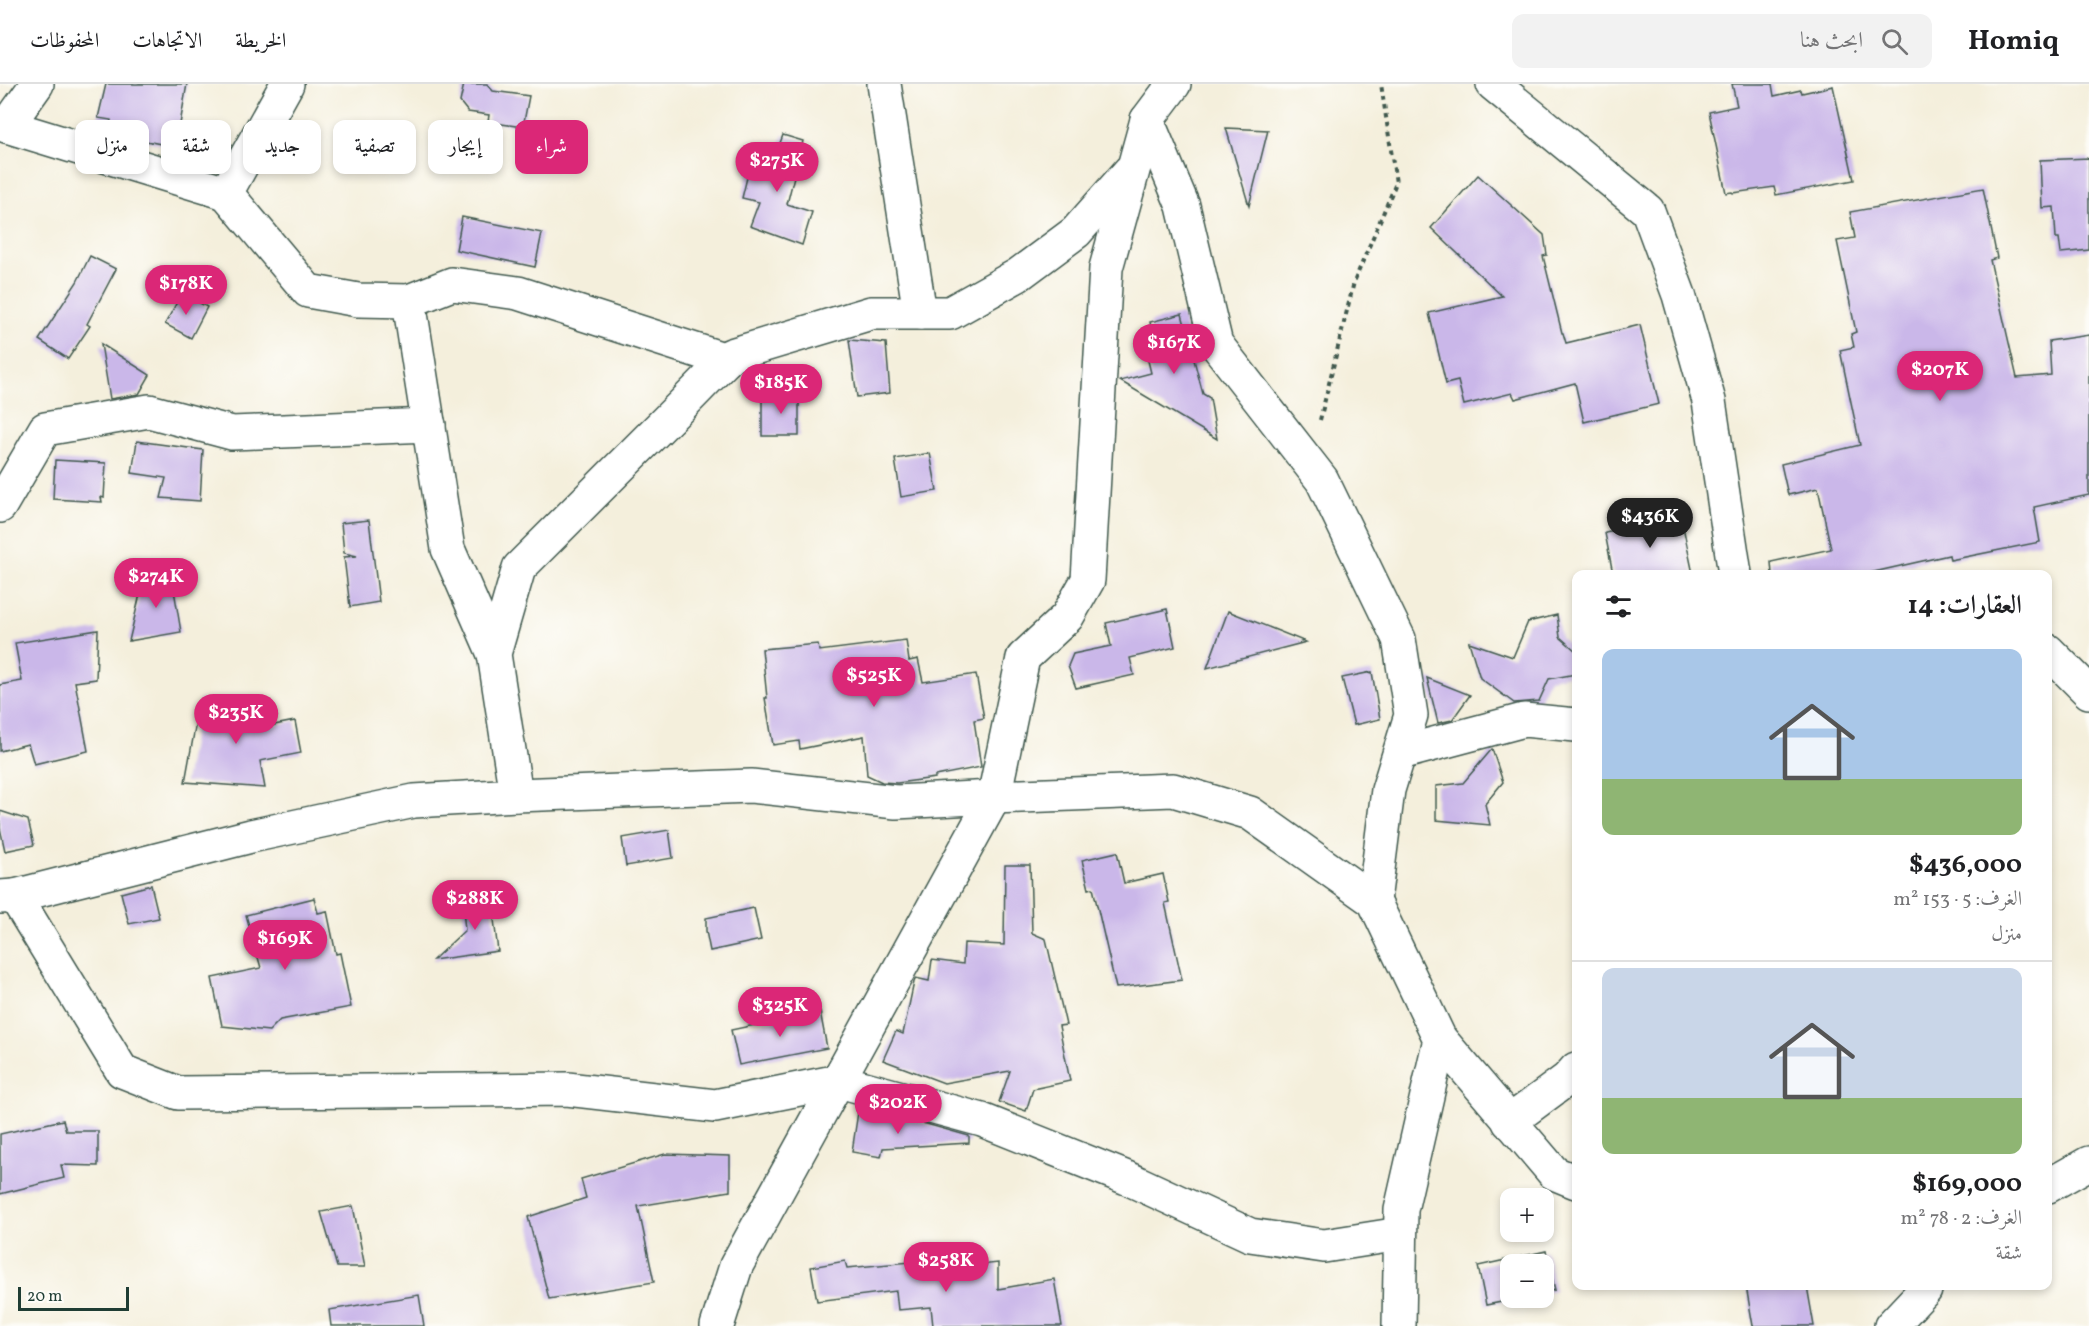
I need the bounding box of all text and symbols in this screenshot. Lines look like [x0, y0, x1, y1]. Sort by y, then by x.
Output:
search box [1512, 14, 1932, 68]
text: Homiq [1968, 22, 2059, 61]
icon: search [1878, 25, 1911, 58]
text: ابحث هنا [1800, 26, 1863, 57]
text: المحفوظات [30, 27, 99, 56]
text: الاتجاهات [132, 27, 202, 56]
text: الخريطة [235, 27, 286, 56]
chip: منزل [75, 120, 149, 174]
chip: شقة [161, 120, 231, 174]
chip: جديد [243, 120, 321, 174]
chip: تصفية [333, 120, 416, 174]
chip: إيجار [428, 120, 503, 174]
chip: شراء [515, 120, 588, 174]
pin: $275K [735, 142, 819, 193]
text: $275K [750, 147, 804, 175]
pin: $178K [144, 265, 228, 316]
text: $178K [159, 270, 213, 298]
pin: $167K [1132, 324, 1216, 375]
text: $167K [1147, 329, 1201, 357]
pin: $207K [1898, 351, 1982, 402]
text: $207K [1911, 356, 1969, 384]
pin: $185K [739, 364, 823, 415]
text: $185K [754, 369, 808, 397]
pin: $436K [1608, 498, 1692, 549]
text: $436K [1621, 503, 1679, 531]
pin: $274K [114, 558, 198, 609]
text: $274K [128, 563, 184, 591]
text: العقارات: 14 [1908, 588, 2022, 624]
icon: filters [1602, 590, 1635, 623]
pin: $525K [832, 657, 916, 708]
text: $525K [846, 662, 902, 690]
icon: home [1758, 688, 1866, 796]
pin: $235K [194, 694, 278, 745]
text: $235K [208, 699, 264, 727]
text: $436,000 [1909, 847, 2022, 883]
pin: $288K [433, 880, 517, 931]
text: $288K [446, 885, 504, 913]
text: الغرف: 5 · 153 m² [1893, 886, 2022, 914]
pin: $169K [243, 920, 327, 971]
text: منزل [1991, 921, 2022, 949]
text: $169K [257, 925, 313, 953]
pin: $325K [738, 987, 822, 1038]
text: $325K [752, 992, 808, 1020]
icon: home [1758, 1007, 1866, 1115]
pin: $202K [856, 1084, 940, 1135]
text: $202K [869, 1089, 927, 1117]
text: $169,000 [1912, 1166, 2022, 1202]
map controls [1500, 1188, 1554, 1308]
button: + [1500, 1188, 1554, 1242]
text: الغرف: 2 · 78 m² [1901, 1205, 2022, 1233]
text: شقة [1996, 1240, 2022, 1268]
pin: $258K [904, 1242, 988, 1293]
text: $258K [918, 1247, 974, 1275]
button: − [1500, 1254, 1554, 1308]
scale bar [18, 1284, 129, 1312]
text: 20 m [27, 1286, 62, 1308]

